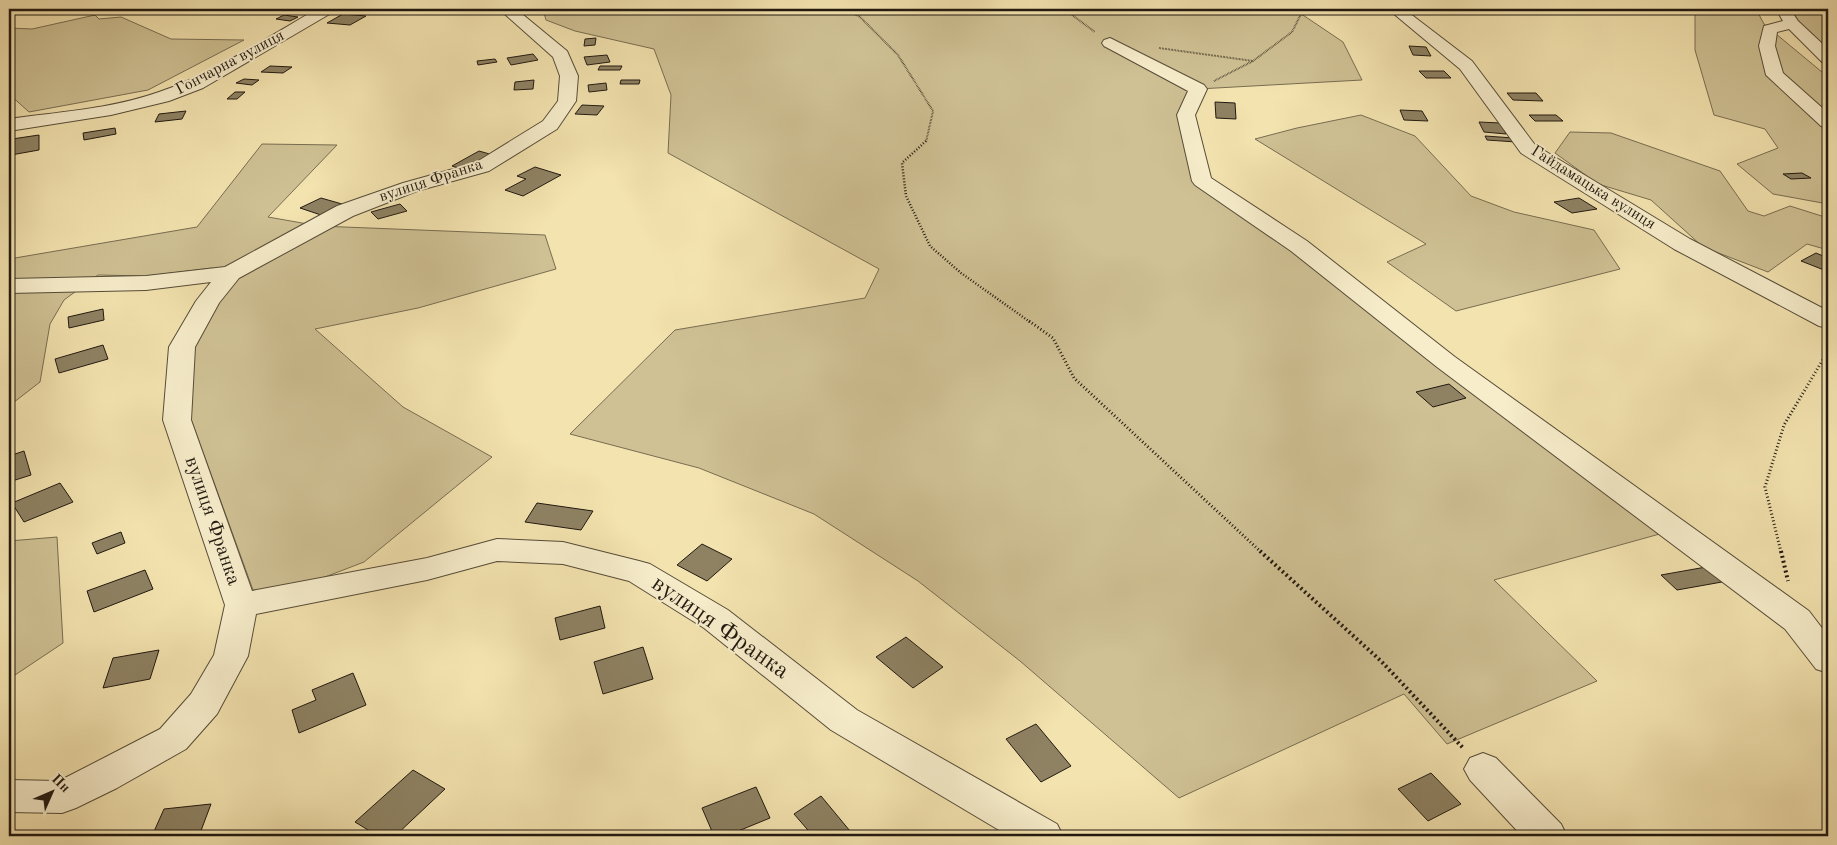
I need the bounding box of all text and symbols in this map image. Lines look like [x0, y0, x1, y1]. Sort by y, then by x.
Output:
street label: Гончарна вулиця [173, 28, 287, 98]
street label: Гайдамацька вулиця [1528, 143, 1658, 233]
street label: вулиця Франка [377, 157, 485, 205]
street label: вулиця Франка [181, 454, 243, 588]
street label: вулиця Франка [647, 572, 793, 684]
north arrow [28, 768, 78, 818]
text: Пн [49, 772, 72, 795]

